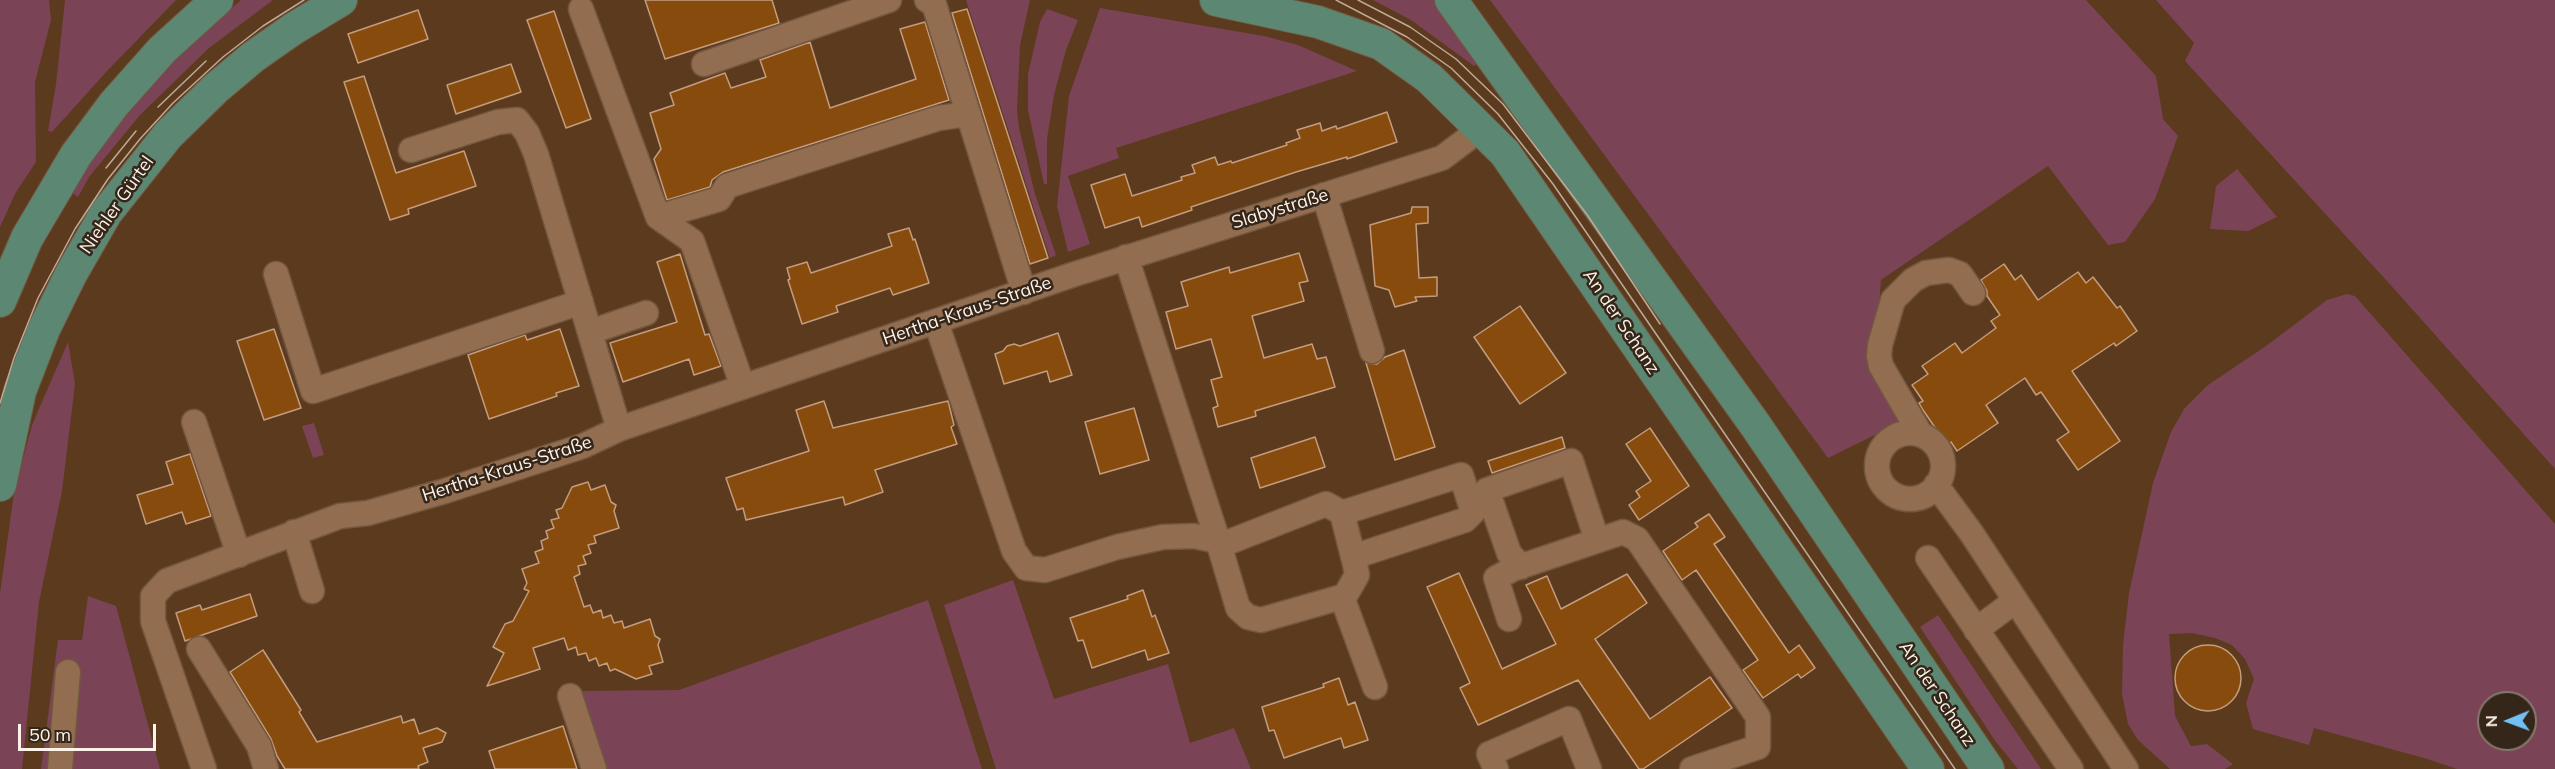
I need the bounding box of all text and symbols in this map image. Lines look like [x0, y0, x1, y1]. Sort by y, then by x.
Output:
street label: Niehler Gürtel [75, 152, 159, 258]
street label: Slabystraße [1229, 184, 1331, 234]
street label: An der Schanz [1578, 266, 1664, 378]
street label: Hertha-Kraus-Straße [880, 272, 1054, 350]
street label: Hertha-Kraus-Straße [419, 431, 595, 507]
street label: An der Schanz [1894, 638, 1980, 750]
north arrow [2477, 691, 2537, 751]
scale bar [21, 712, 159, 750]
text: N [2481, 715, 2501, 727]
text: 50 m [29, 723, 71, 746]

